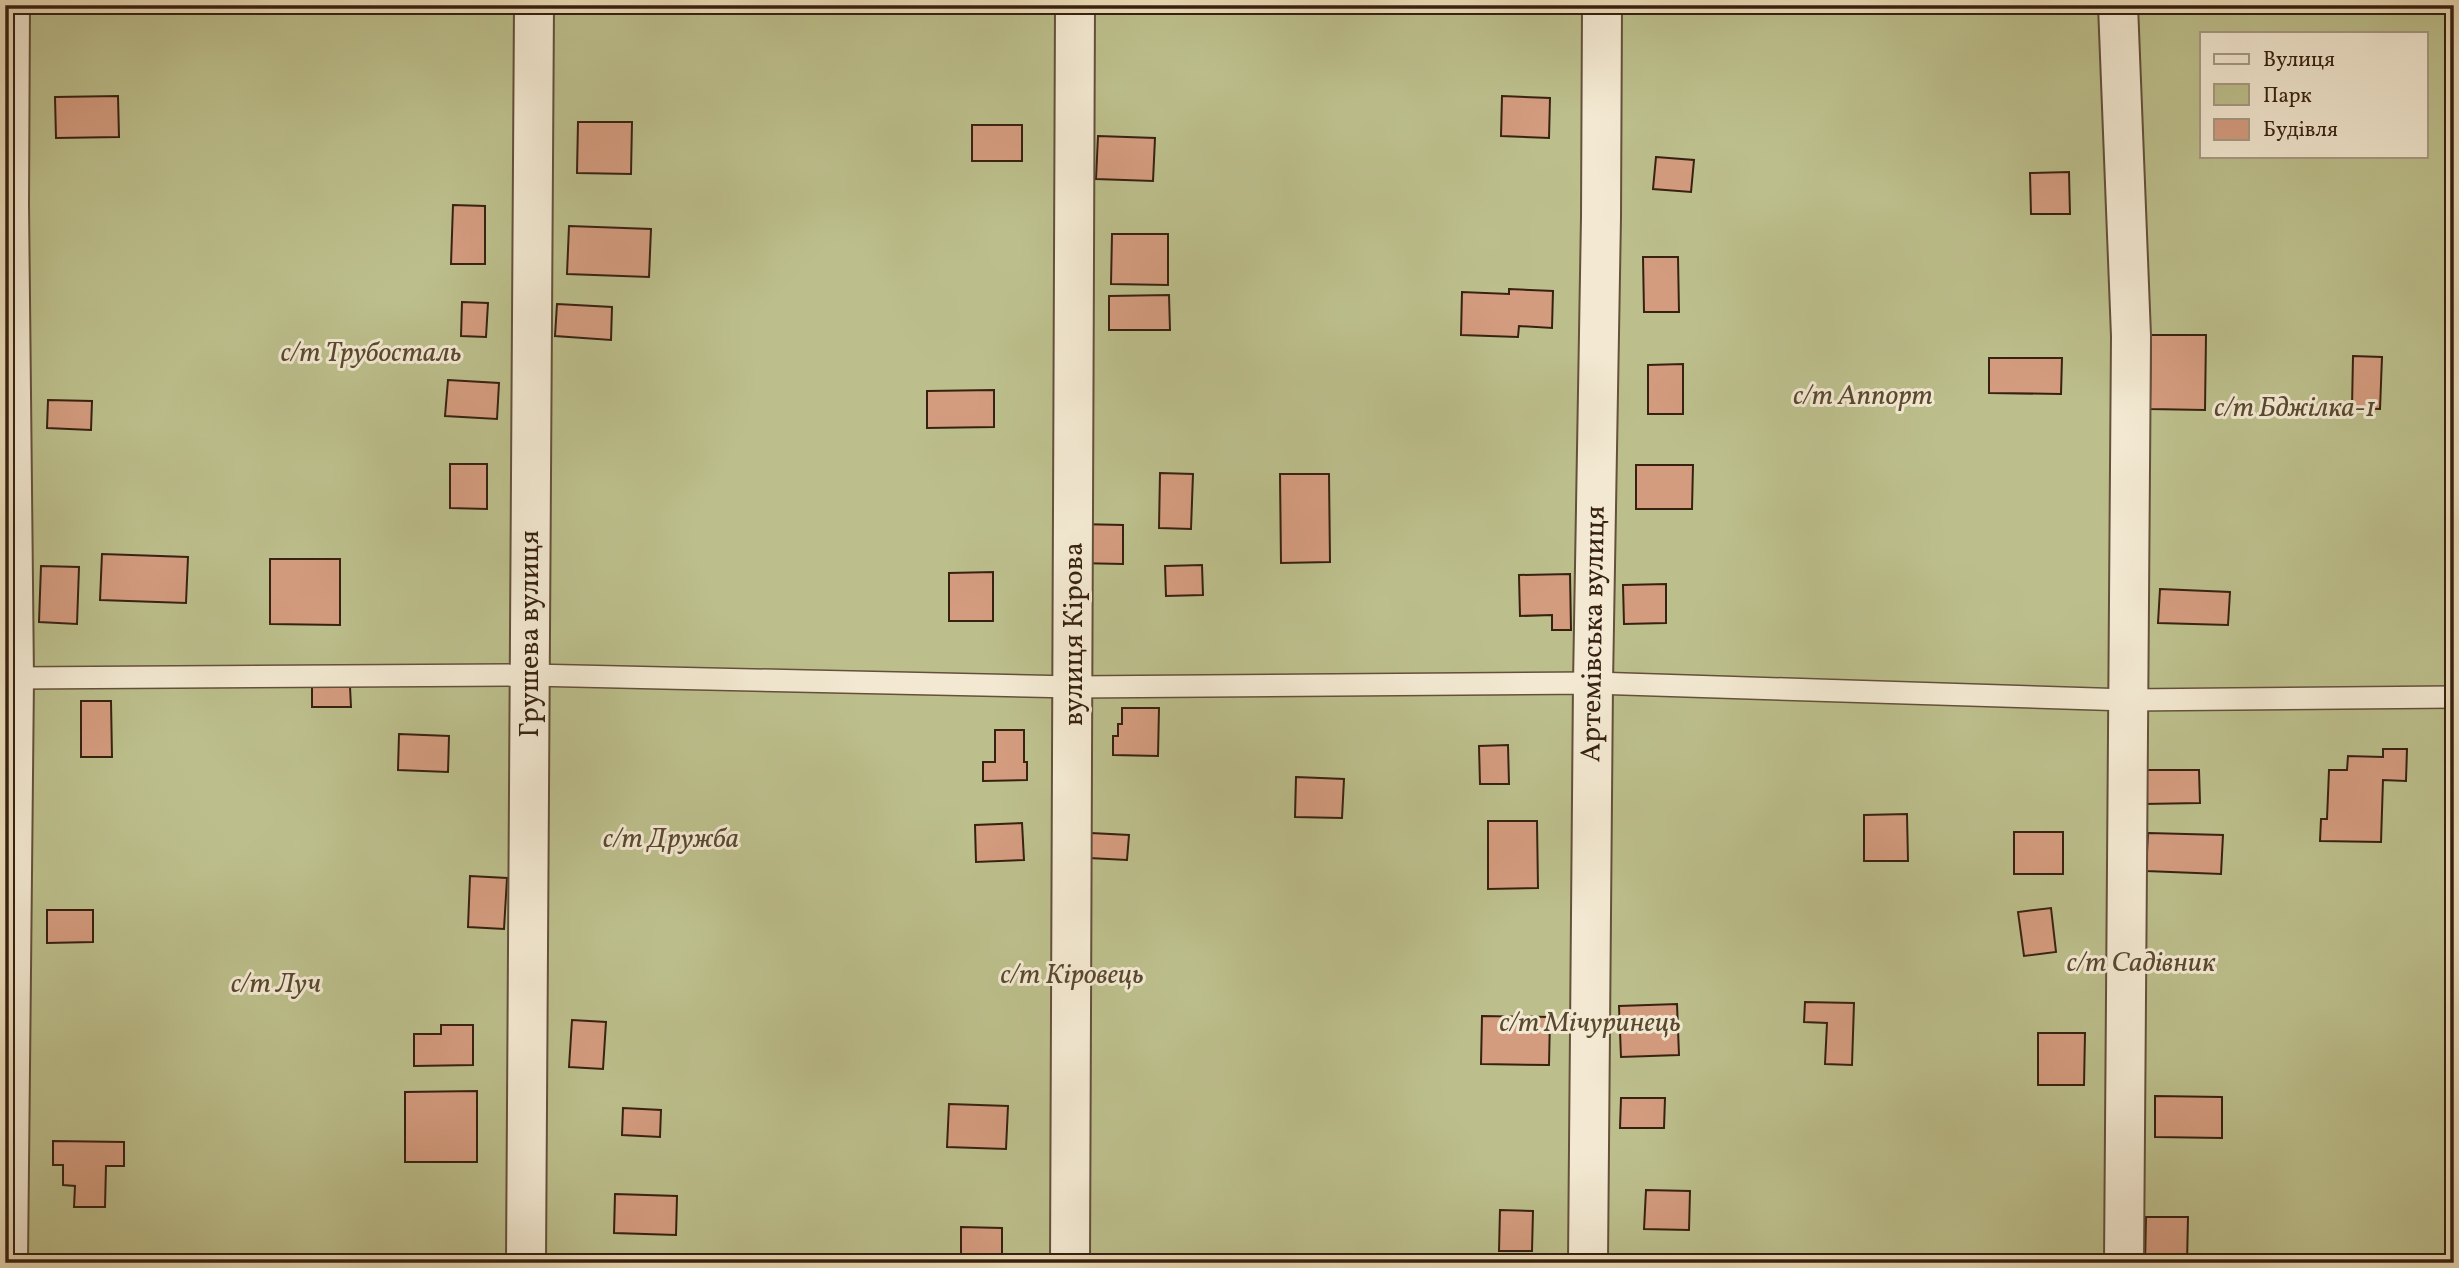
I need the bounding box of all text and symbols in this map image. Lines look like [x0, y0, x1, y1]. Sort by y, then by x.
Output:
legend [2200, 32, 2428, 158]
text: Вулиця [2263, 46, 2335, 75]
text: Парк [2263, 82, 2312, 111]
text: Будівля [2263, 116, 2338, 145]
park label: с/т Трубосталь [281, 334, 461, 373]
park label: с/т Аппорт [1793, 377, 1933, 416]
park label: с/т Бджілка-1 [2214, 389, 2376, 428]
street label: Артемівська вулиця [1572, 505, 1616, 763]
street label: Грушева вулиця [511, 530, 550, 738]
street label: вулиця Кірова [1055, 542, 1094, 726]
park label: с/т Дружба [603, 820, 739, 859]
park label: с/т Садівник [2067, 944, 2216, 983]
park label: с/т Кіровець [1000, 956, 1144, 995]
park label: с/т Луч [231, 965, 321, 1004]
park label: с/т Мічуринець [1500, 1004, 1680, 1043]

